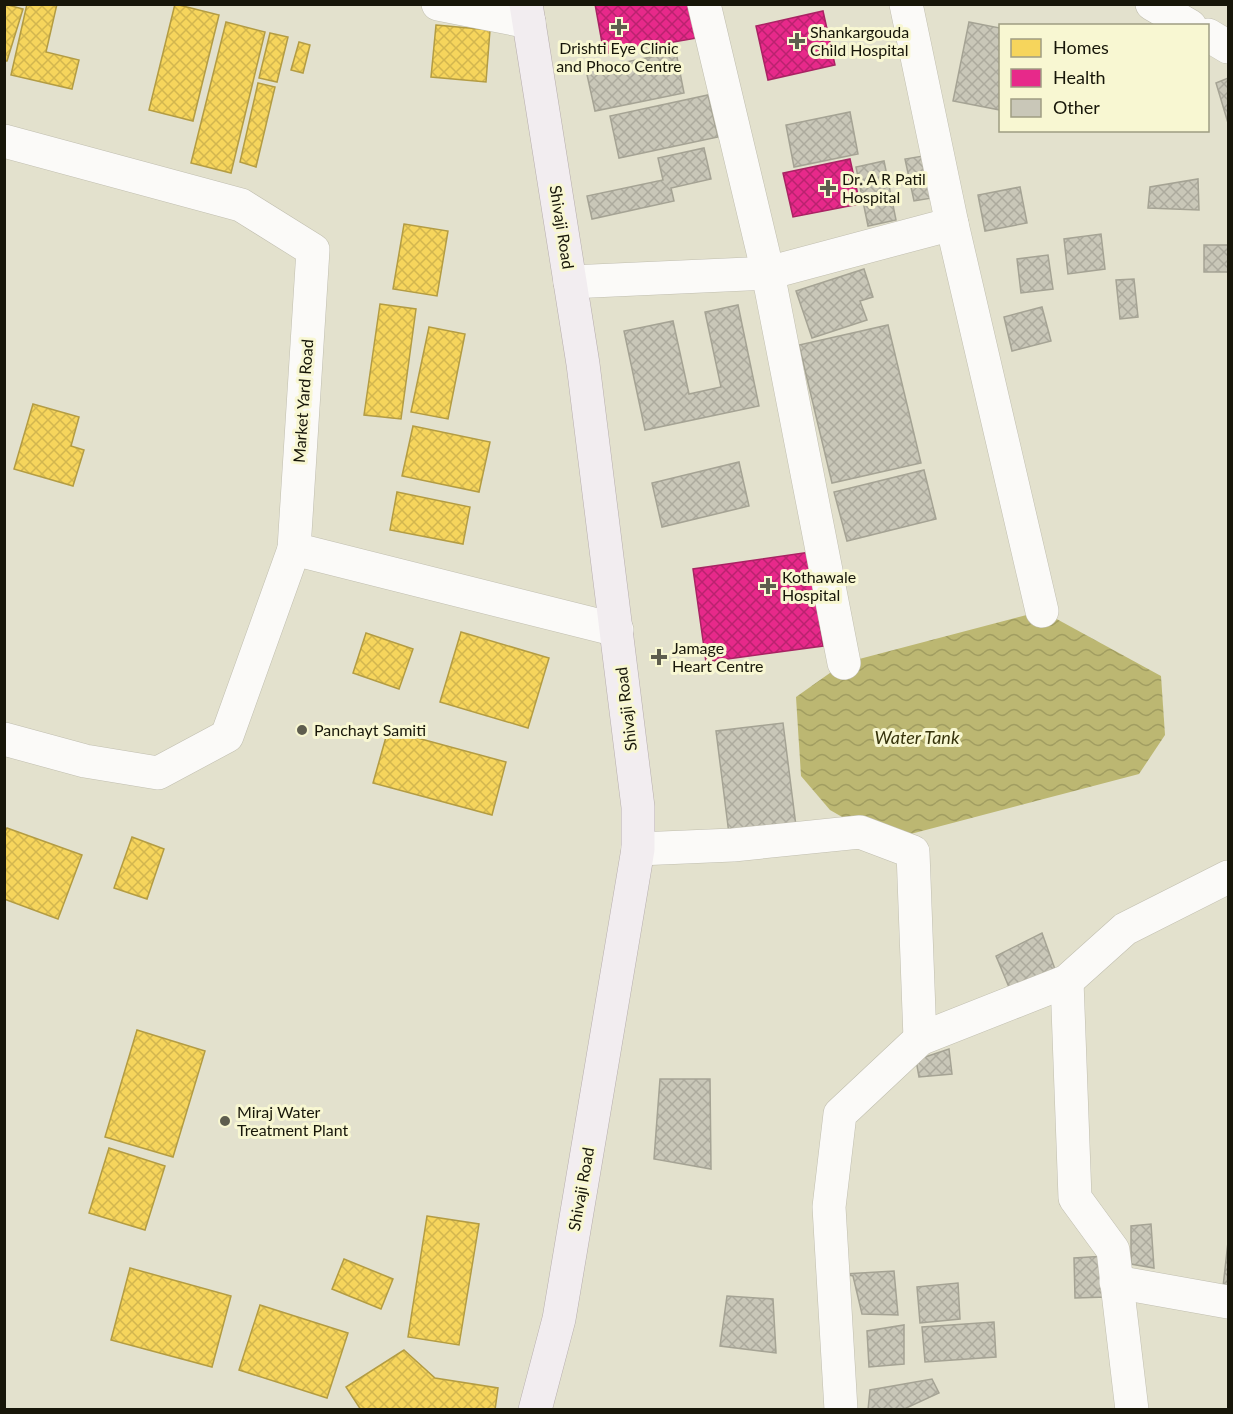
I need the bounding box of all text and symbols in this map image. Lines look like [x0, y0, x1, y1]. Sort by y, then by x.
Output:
marker: Drishti Eye Clinic and Phoco Centre [610, 18, 628, 36]
place label: Shankargouda Child Hospital [810, 22, 909, 59]
legend [999, 24, 1209, 132]
marker: Shankargouda Child Hospital [788, 32, 806, 50]
text: Homes [1053, 36, 1109, 58]
place label: Drishti Eye Clinic and Phoco Centre [556, 38, 682, 75]
text: Health [1053, 66, 1106, 88]
text: Other [1053, 96, 1100, 118]
place label: Dr. A R Patil Hospital [842, 169, 926, 206]
marker: Dr. A R Patil Hospital [819, 179, 837, 197]
street label: Shivaji Road [546, 184, 578, 270]
street label: Market Yard Road [289, 339, 316, 463]
place label: Kothawale Hospital [782, 567, 856, 604]
marker: Kothawale Hospital [759, 577, 777, 595]
place label: Jamage Heart Centre [672, 638, 764, 675]
marker: Jamage Heart Centre [650, 648, 668, 666]
street label: Shivaji Road [611, 666, 640, 752]
place label: Panchayt Samiti [314, 720, 426, 739]
marker: Panchayt Samiti [295, 723, 309, 737]
water label: Water Tank [875, 726, 960, 748]
place label: Miraj Water Treatment Plant [237, 1102, 349, 1139]
marker: Miraj Water Treatment Plant [218, 1114, 232, 1128]
street label: Shivaji Road [564, 1146, 597, 1232]

